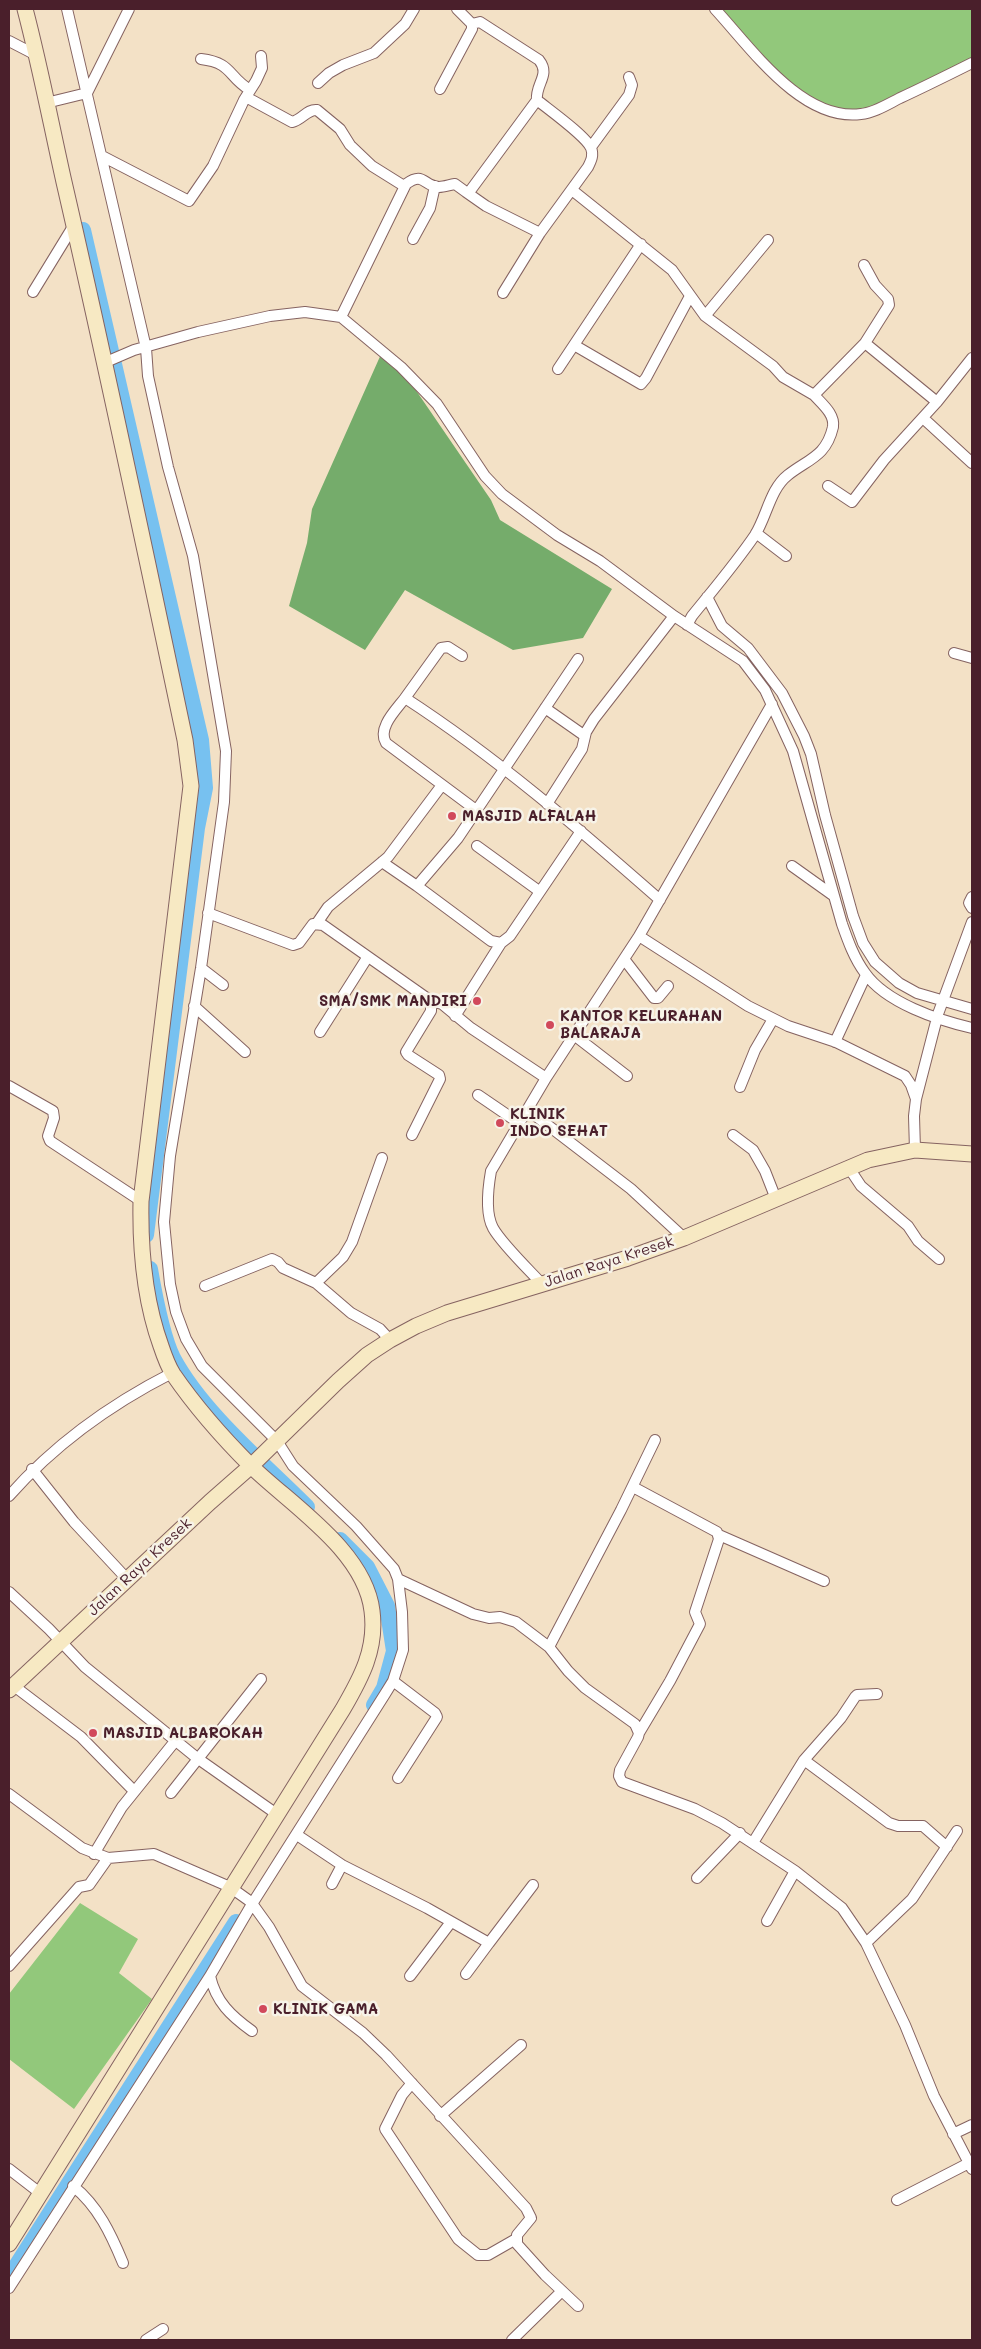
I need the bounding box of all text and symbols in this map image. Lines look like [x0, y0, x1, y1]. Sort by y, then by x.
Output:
place label: MASJID ALFALAH [462, 807, 597, 825]
marker: MASJID ALFALAH [446, 810, 458, 822]
place label: SMA/SMK MANDIRI [319, 992, 467, 1010]
marker: SMA/SMK MANDIRI [471, 995, 483, 1007]
place label: KANTOR KELURAHAN BALARAJA [560, 1007, 722, 1042]
marker: KANTOR KELURAHAN BALARAJA [544, 1019, 556, 1031]
place label: KLINIK INDO SEHAT [510, 1105, 608, 1140]
marker: KLINIK INDO SEHAT [494, 1117, 506, 1129]
street label: Jalan Raya Kresek [542, 1233, 676, 1291]
street label: Jalan Raya Kresek [84, 1514, 196, 1620]
place label: MASJID ALBAROKAH [103, 1724, 263, 1742]
marker: MASJID ALBAROKAH [87, 1727, 99, 1739]
place label: KLINIK GAMA [273, 2000, 378, 2018]
marker: KLINIK GAMA [257, 2003, 269, 2015]

